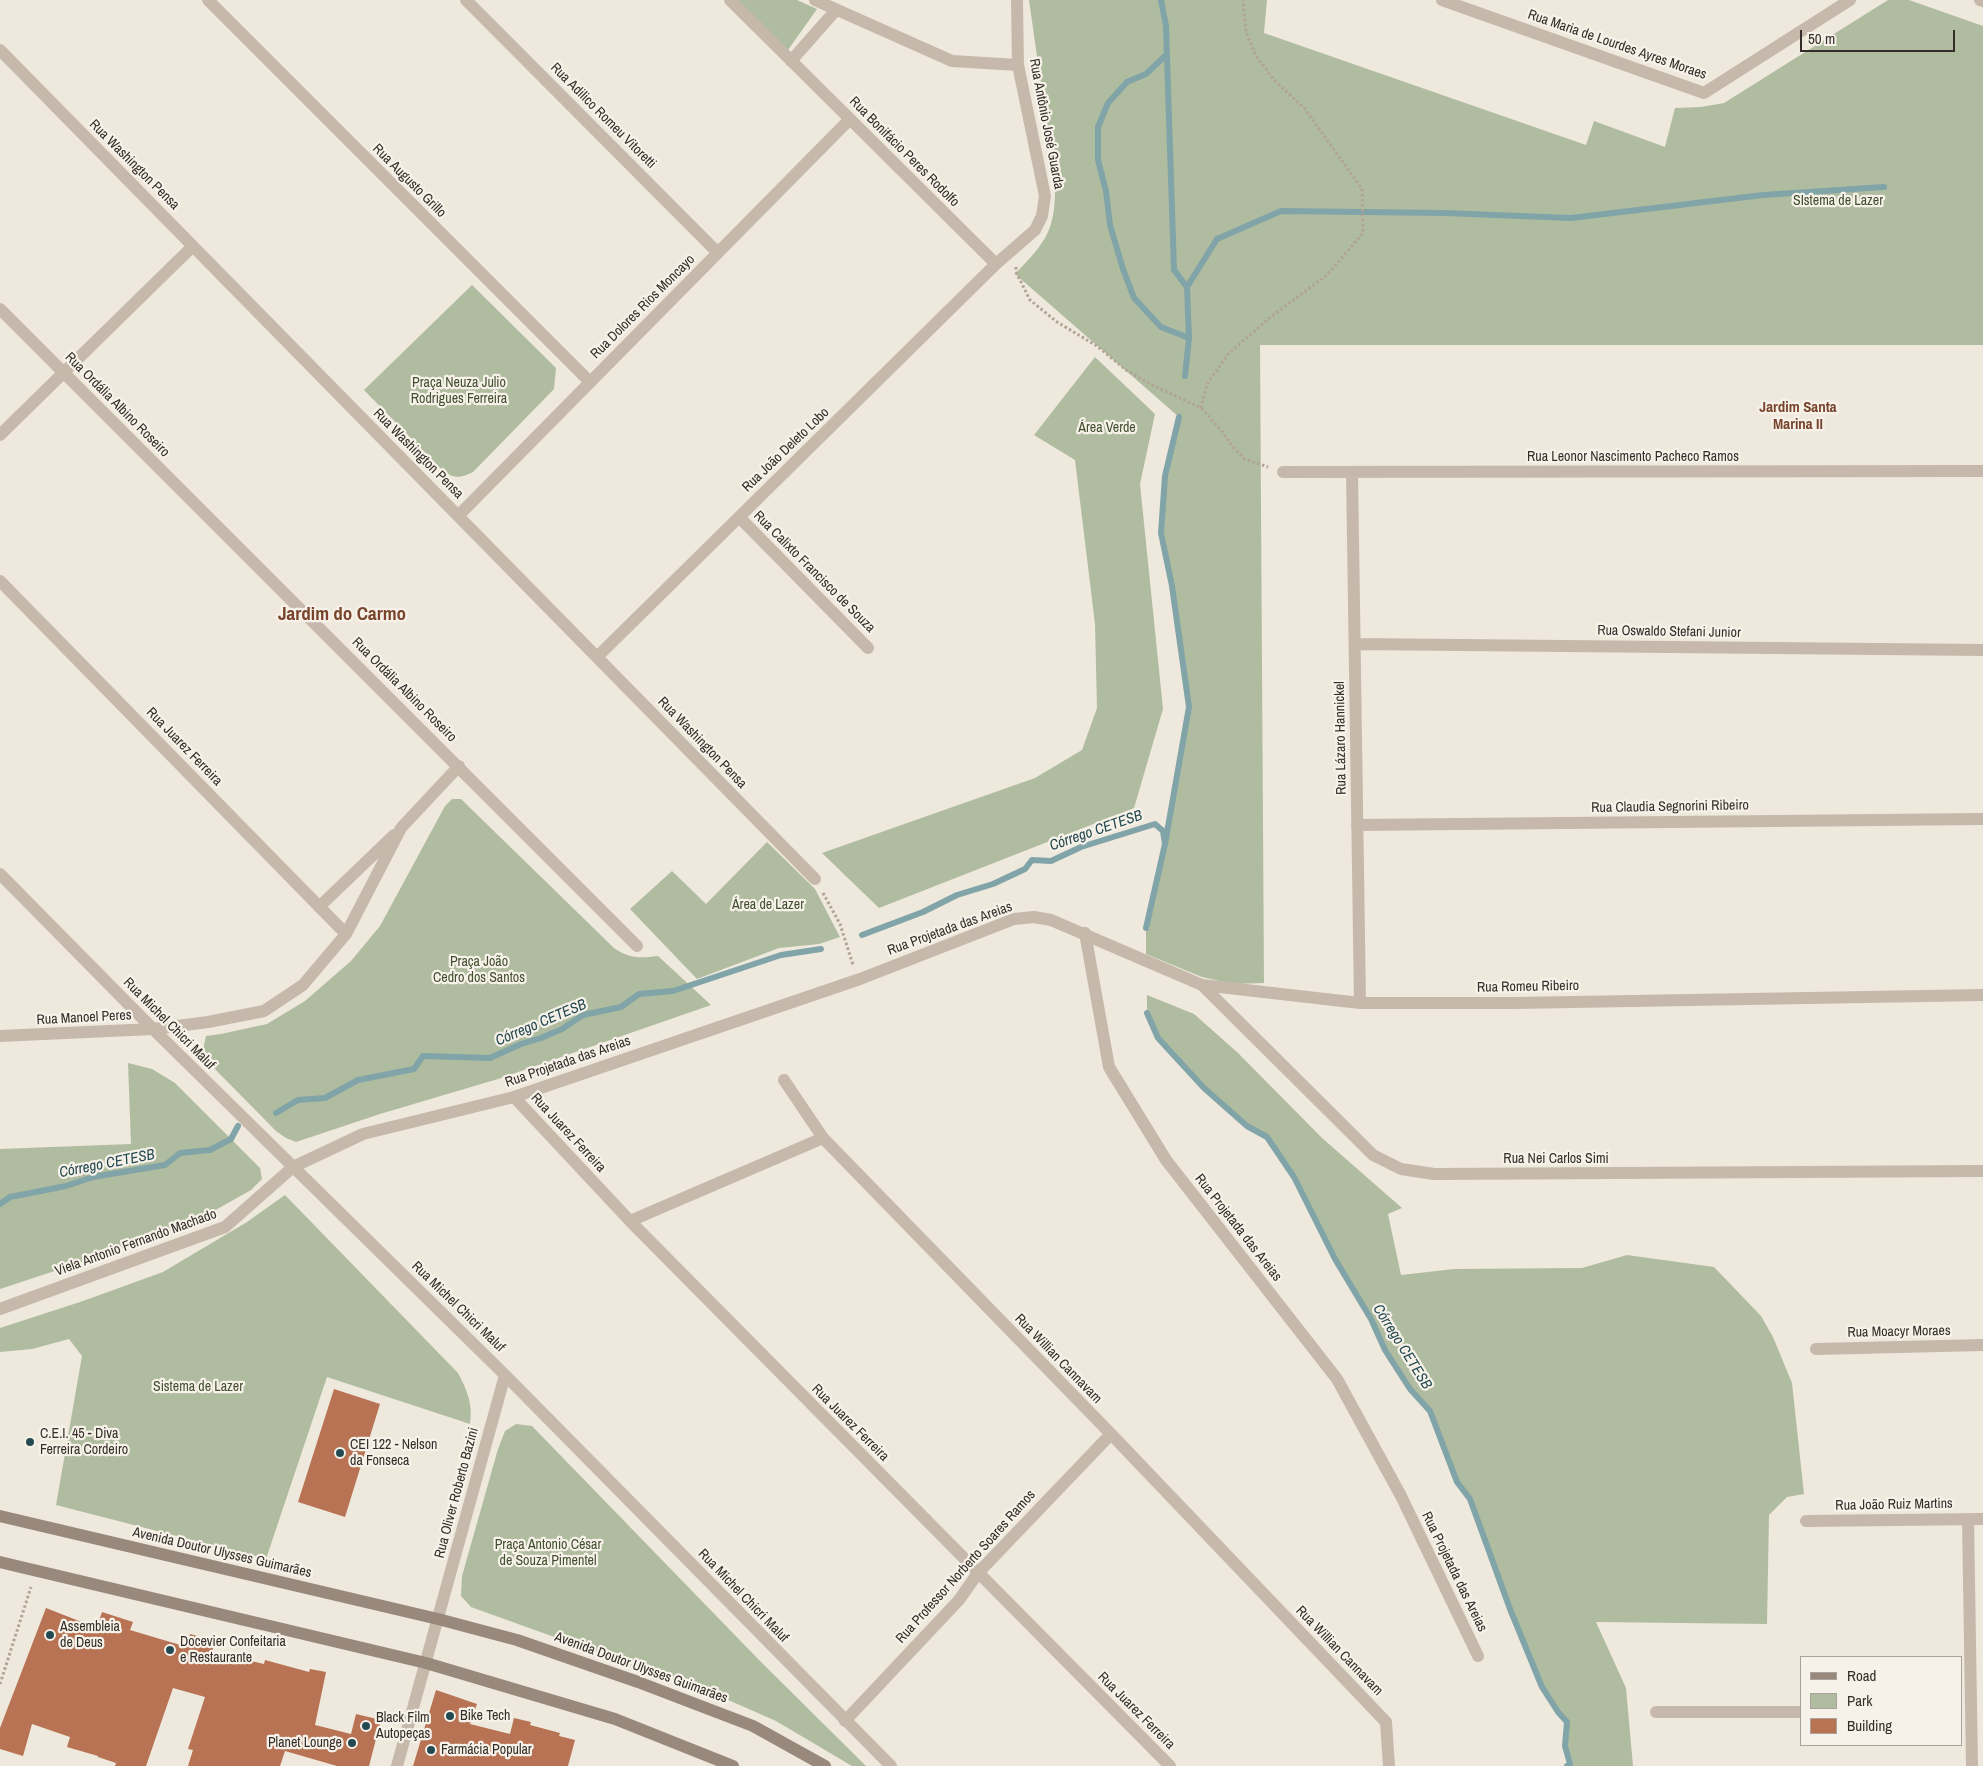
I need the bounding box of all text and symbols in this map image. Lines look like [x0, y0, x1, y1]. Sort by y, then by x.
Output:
street label: Rua Maria de Lourdes Ayres Moraes [1525, 6, 1709, 84]
scale bar [1803, 20, 1958, 52]
text: 50 m [1808, 28, 1835, 49]
street label: Rua Antônio José Guarda [1025, 57, 1067, 191]
street label: Rua Adilico Romeu Vitoretti [547, 60, 659, 172]
street label: Rua Bonifácio Peres Rodolfo [845, 93, 963, 211]
street label: Rua Washington Pensa [85, 116, 183, 214]
street label: Rua Augusto Grillo [369, 141, 449, 221]
park label: SIstema de Lazer [1793, 193, 1883, 209]
street label: Rua Dolores Rios Moncayo [587, 251, 699, 363]
street label: Rua Ordália Albino Roseiro [61, 349, 173, 461]
park label: Praça Neuza Julio Rodrigues Ferreira [411, 375, 507, 408]
district label: Jardim Santa Marina II [1759, 399, 1837, 434]
street label: Rua João Deleto Lobo [739, 404, 833, 496]
street label: Rua Washington Pensa [369, 405, 467, 503]
park label: Área Verde [1078, 420, 1136, 436]
street label: Rua Leonor Nascimento Pacheco Ramos [1527, 449, 1739, 465]
street label: Rua Calixto Francisco de Souza [750, 508, 878, 636]
district label: Jardim do Carmo [278, 604, 406, 626]
street label: Rua Oswaldo Stefani Junior [1597, 622, 1741, 642]
street label: Rua Ordália Albino Roseiro [348, 634, 460, 746]
street label: Rua Lázaro Hannickel [1332, 681, 1350, 795]
street label: Rua Washington Pensa [654, 694, 750, 792]
street label: Rua Juarez Ferreira [142, 704, 226, 790]
street label: Rua Claudia Segnorini Ribeiro [1591, 797, 1749, 817]
water label: Córrego CETESB [1047, 807, 1145, 855]
park label: Área de Lazer [732, 897, 804, 913]
street label: Rua Projetada das Areias [885, 899, 1015, 959]
park label: Praça João Cedro dos Santos [433, 954, 525, 986]
street label: Rua Michel Chicri Maluf [120, 975, 218, 1073]
street label: Rua Romeu Ribeiro [1477, 978, 1579, 996]
water label: Córrego CETESB [493, 996, 589, 1050]
street label: Rua Manoel Peres [36, 1007, 132, 1029]
street label: Rua Projetada das Areias [503, 1033, 633, 1091]
street label: Rua Juarez Ferreira [527, 1090, 609, 1176]
water label: Córrego CETESB [58, 1146, 156, 1182]
street label: Rua Nei Carlos Simi [1503, 1151, 1609, 1167]
street label: Rua Projetada das Areias [1191, 1171, 1285, 1285]
street label: Viela Antonio Fernando Machado [53, 1206, 219, 1280]
street label: Rua Michel Chicri Maluf [408, 1258, 508, 1356]
water label: Córrego CETESB [1369, 1301, 1435, 1393]
street label: Rua Willian Cannavam [1011, 1311, 1105, 1407]
street label: Rua Moacyr Moraes [1847, 1323, 1951, 1341]
park label: Sistema de Lazer [153, 1379, 243, 1395]
street label: Rua Juarez Ferreira [808, 1381, 892, 1465]
place label: C.E.I. 45 - Diva Ferreira Cordeiro [40, 1426, 128, 1458]
street label: Rua Oliver Roberto Bazini [431, 1426, 483, 1560]
marker: C.E.I. 45 - Diva Ferreira Cordeiro [24, 1436, 36, 1448]
place label: CEI 122 - Nelson da Fonseca [350, 1437, 437, 1470]
marker: CEI 122 - Nelson da Fonseca [334, 1447, 346, 1459]
street label: Rua Professor Norberto Soares Ramos [893, 1487, 1039, 1647]
street label: Rua João Ruiz Martins [1835, 1496, 1953, 1514]
street label: Rua Projetada das Areias [1418, 1509, 1490, 1635]
street label: Avenida Doutor Ulysses Guimarães [131, 1524, 313, 1582]
park label: Praça Antonio César de Souza Pimentel [495, 1537, 601, 1570]
street label: Rua Michel Chicri Maluf [694, 1546, 792, 1646]
street label: Rua Willian Cannavam [1292, 1603, 1386, 1699]
place label: Assembleia de Deus [60, 1619, 120, 1651]
marker: Assembleia de Deus [44, 1629, 56, 1641]
street label: Avenida Doutor Ulysses Guimarães [552, 1629, 730, 1707]
place label: Docevier Confeitaria e Restaurante [180, 1634, 286, 1666]
marker: Docevier Confeitaria e Restaurante [164, 1644, 176, 1656]
legend [1800, 1656, 1963, 1746]
text: Road [1847, 1665, 1876, 1686]
street label: Rua Juarez Ferreira [1094, 1669, 1178, 1753]
text: Park [1847, 1690, 1872, 1711]
place label: Bike Tech [460, 1708, 510, 1724]
place label: Black Film Autopeças [376, 1710, 430, 1742]
marker: Bike Tech [444, 1710, 456, 1722]
text: Building [1847, 1715, 1892, 1736]
marker: Black Film Autopeças [360, 1720, 372, 1732]
place label: Planet Lounge [268, 1735, 342, 1751]
marker: Planet Lounge [346, 1737, 358, 1749]
place label: Farmácia Popular [441, 1742, 532, 1758]
marker: Farmácia Popular [425, 1744, 437, 1756]

